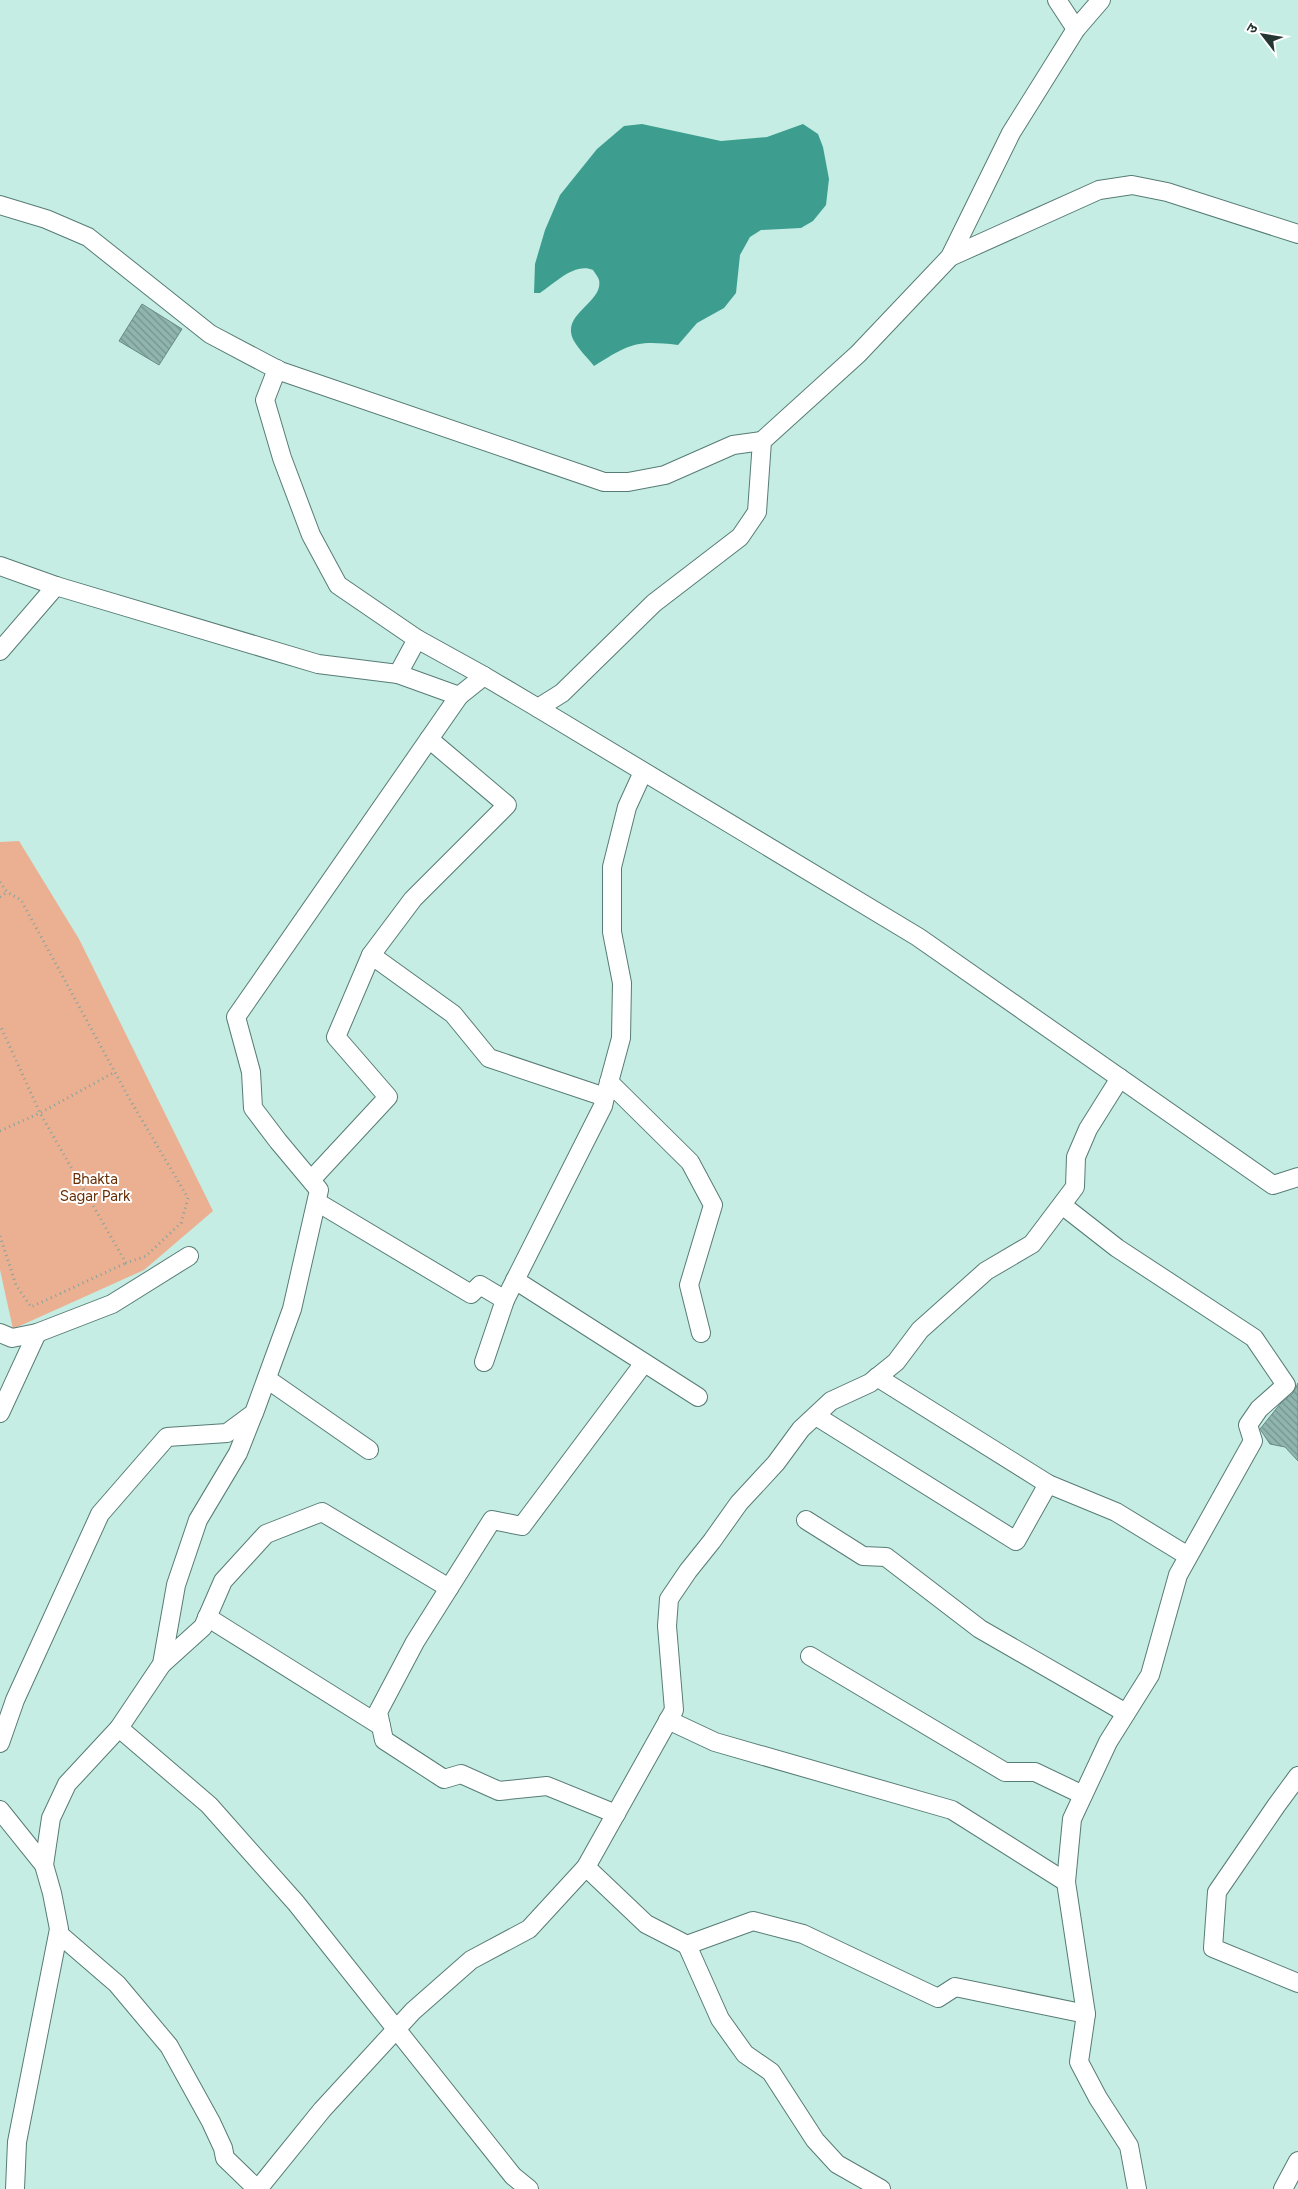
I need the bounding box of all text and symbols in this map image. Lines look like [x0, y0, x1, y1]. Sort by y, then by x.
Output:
north arrow [1238, 10, 1288, 60]
text: उ [1243, 20, 1262, 36]
park label: Bhakta Sagar Park [60, 1170, 131, 1205]

